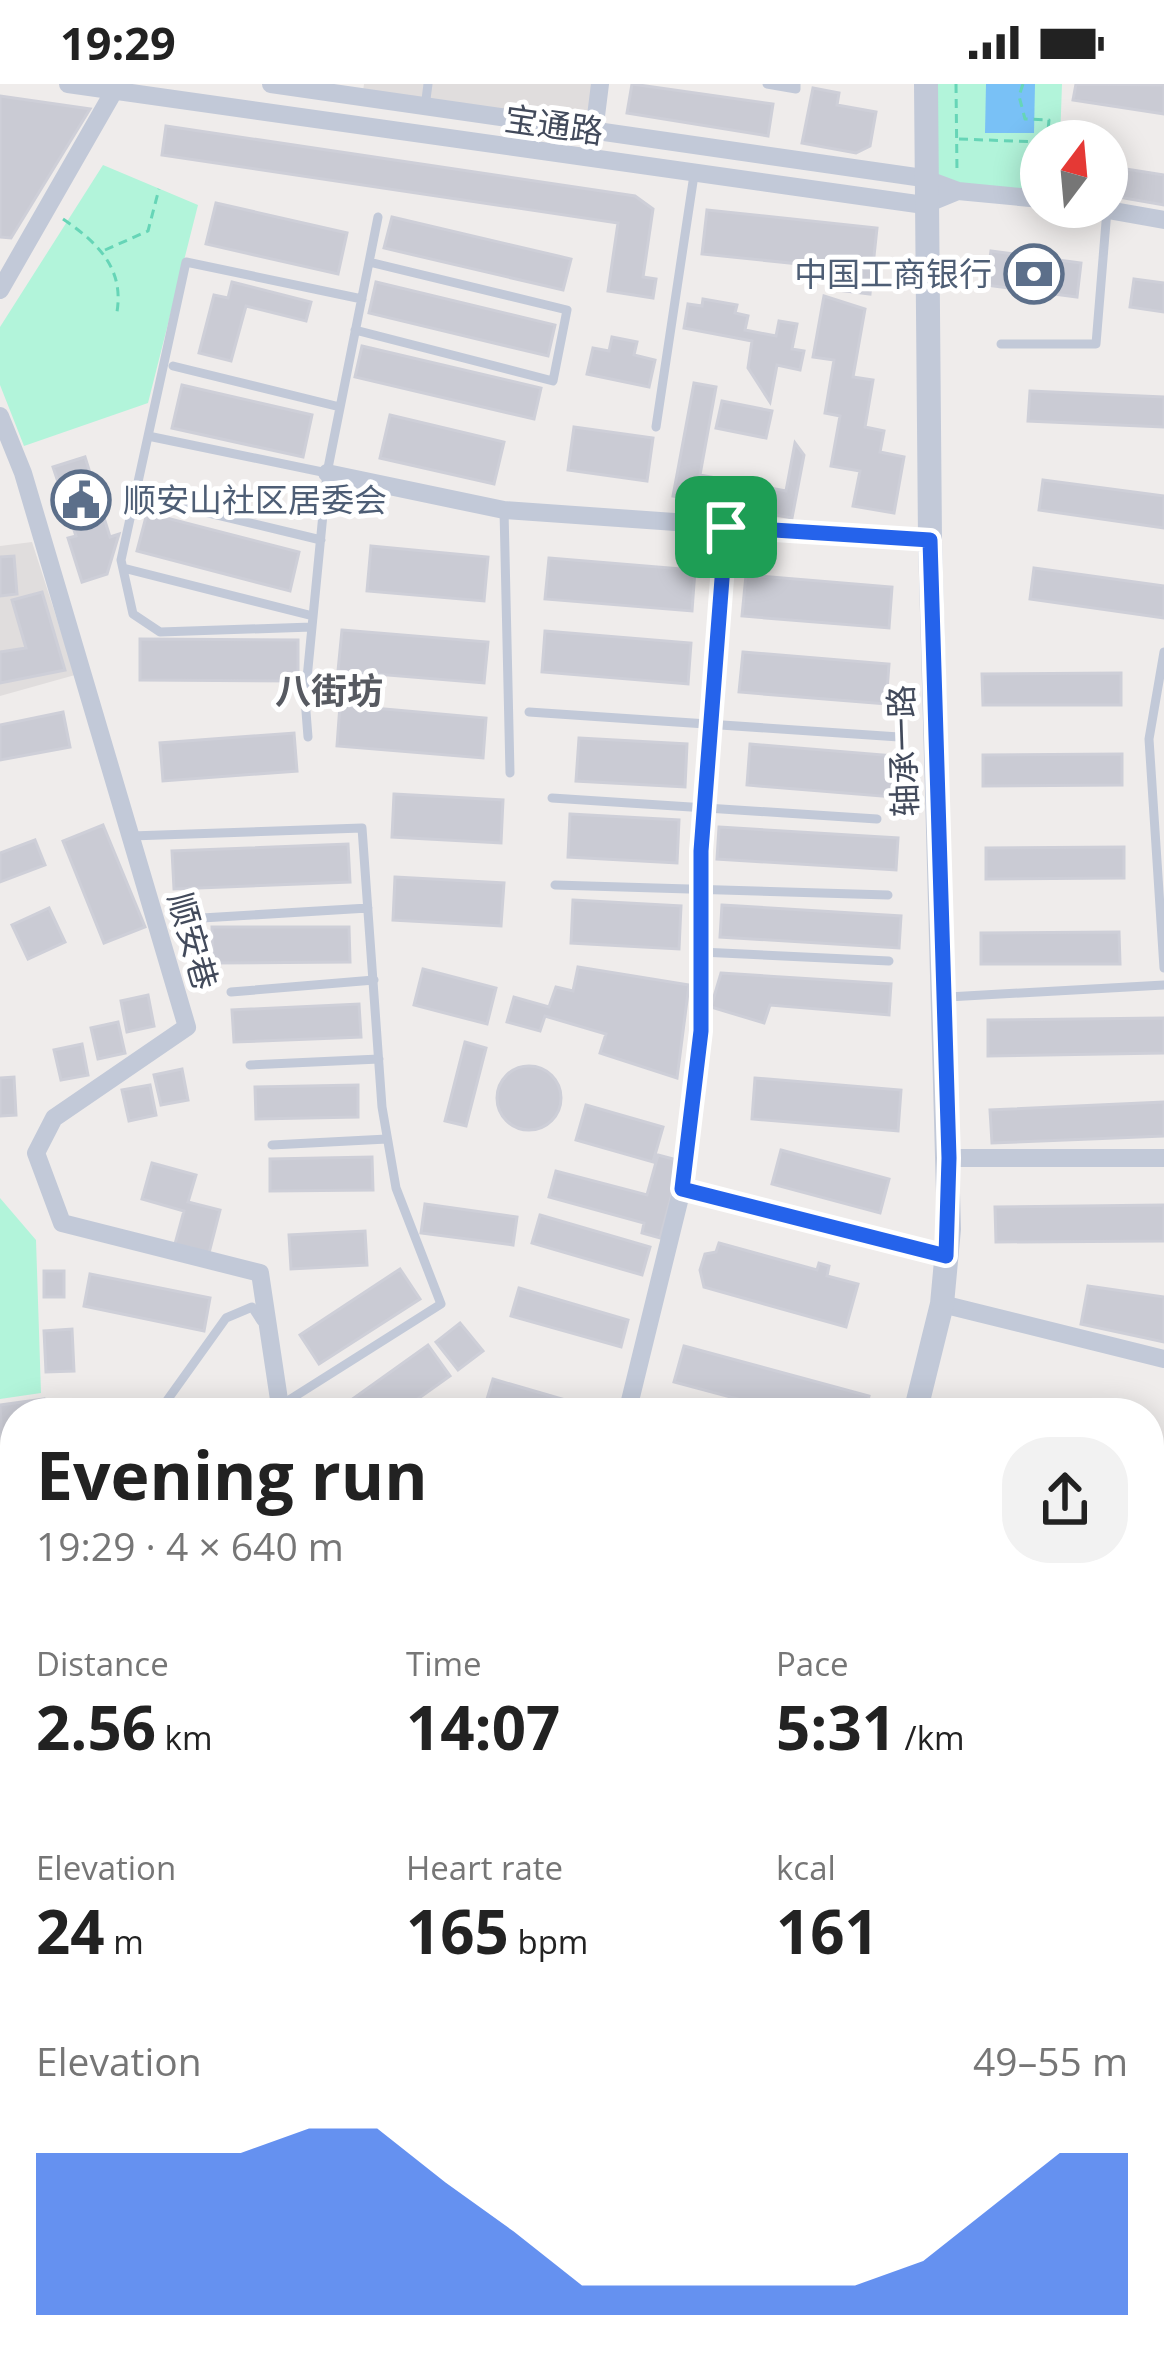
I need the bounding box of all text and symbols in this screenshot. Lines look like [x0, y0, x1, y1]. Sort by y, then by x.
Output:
text: 19:29 [60, 12, 176, 73]
street label: 宝通路 [502, 95, 606, 154]
north arrow [1020, 120, 1128, 228]
map controls [1020, 120, 1128, 228]
bank icon: 中国工商银行 [1003, 243, 1065, 305]
place label: 中国工商银行 [794, 251, 992, 296]
public building icon: 顺安山社区居委会 [50, 469, 112, 531]
pin [675, 476, 777, 578]
place label: 顺安山社区居委会 [123, 477, 387, 522]
icon: arrive [693, 494, 759, 560]
district label: 八街坊 [275, 666, 383, 715]
street label: 轴承一路 [878, 684, 927, 818]
street label: 顺安巷 [158, 887, 229, 995]
text: Evening run [36, 1429, 428, 1519]
button: share [1002, 1437, 1128, 1563]
text: 19:29 · 4 × 640 m [36, 1519, 344, 1572]
text: Distance [36, 1641, 169, 1686]
text: Time [406, 1641, 482, 1686]
text: Pace [776, 1641, 849, 1686]
text: 2.56 [36, 1686, 156, 1768]
text: 14:07 [406, 1686, 560, 1768]
text: 5:31 [776, 1686, 896, 1768]
text: km [156, 1715, 213, 1760]
text: /km [896, 1715, 965, 1760]
text: Elevation [36, 1845, 176, 1890]
text: Heart rate [406, 1845, 563, 1890]
text: kcal [776, 1845, 836, 1890]
text: 24 [36, 1890, 105, 1972]
text: 165 [406, 1890, 509, 1972]
text: 161 [776, 1890, 879, 1972]
text: m [105, 1919, 144, 1964]
text: bpm [509, 1919, 588, 1964]
text: Elevation [36, 2034, 202, 2087]
text: 49–55 m [973, 2034, 1128, 2087]

